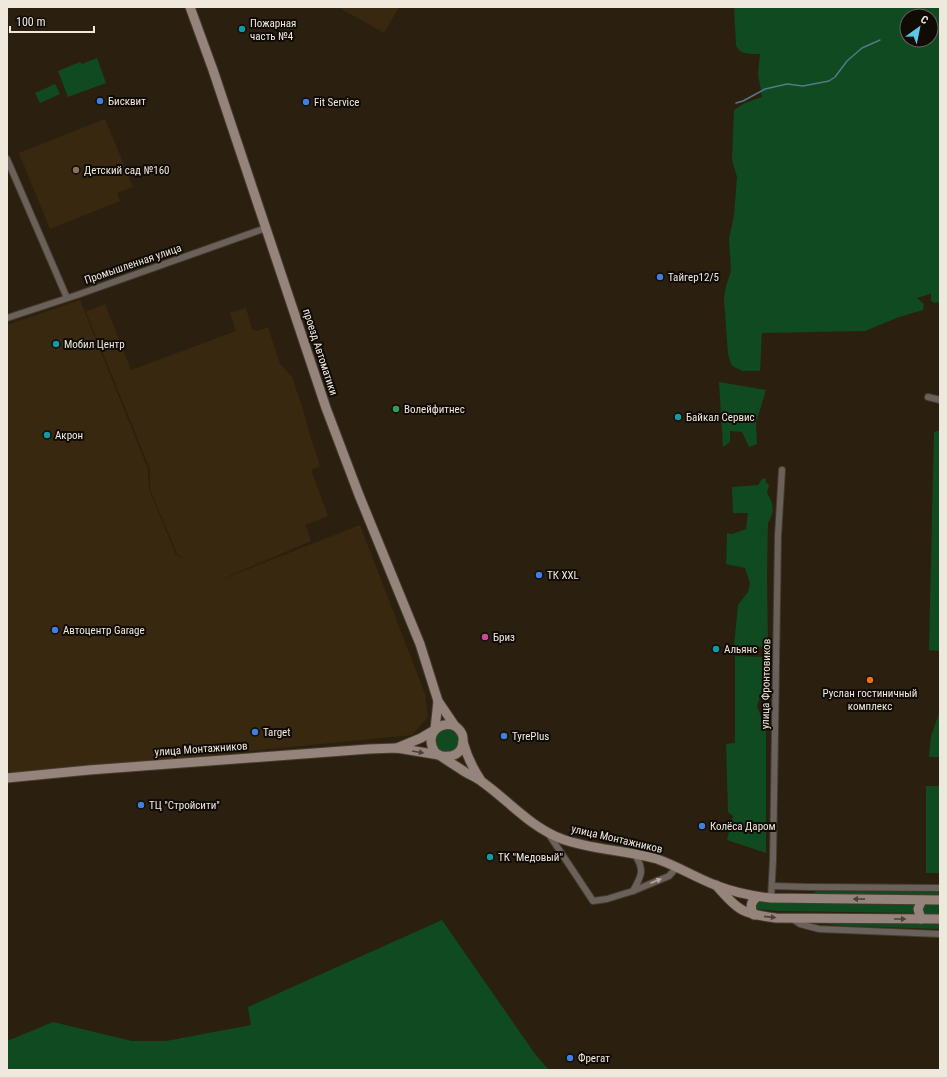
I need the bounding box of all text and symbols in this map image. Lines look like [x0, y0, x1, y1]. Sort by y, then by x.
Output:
scale bar [10, 8, 94, 34]
north arrow [899, 8, 939, 48]
text: С [918, 13, 930, 27]
text: 100 m [16, 15, 46, 29]
place label: Пожарная часть №4 [250, 17, 296, 43]
marker: Пожарная часть №4 [237, 24, 247, 34]
place label: Бисквит [108, 95, 146, 108]
marker: Бисквит [95, 96, 105, 106]
place label: Fit Service [314, 96, 359, 109]
marker: Fit Service [301, 97, 311, 107]
place label: Детский сад №160 [84, 164, 170, 177]
marker: Детский сад №160 [71, 165, 81, 175]
street label: Промышленная улица [83, 241, 183, 287]
place label: Тайгер12/5 [668, 271, 719, 284]
marker: Тайгер12/5 [655, 272, 665, 282]
street label: проезд Автоматики [300, 307, 340, 397]
place label: Мобил Центр [64, 338, 125, 351]
marker: Мобил Центр [51, 339, 61, 349]
place label: Волейфитнес [404, 403, 465, 416]
marker: Волейфитнес [391, 404, 401, 414]
place label: Байкал Сервис [686, 411, 755, 424]
marker: Байкал Сервис [673, 412, 683, 422]
place label: Акрон [55, 429, 83, 442]
marker: Акрон [42, 430, 52, 440]
place label: ТК XXL [547, 569, 579, 582]
marker: ТК XXL [534, 570, 544, 580]
place label: Автоцентр Garage [63, 624, 145, 637]
marker: Автоцентр Garage [50, 625, 60, 635]
place label: Бриз [493, 631, 515, 644]
marker: Бриз [480, 632, 490, 642]
street label: улица Фронтовиков [759, 639, 773, 729]
place label: Альянс [724, 643, 757, 656]
marker: Альянс [711, 644, 721, 654]
marker: Руслан гостиничный комплекс [865, 675, 875, 685]
place label: Руслан гостиничный комплекс [823, 687, 917, 713]
place label: Target [263, 726, 290, 739]
marker: Target [250, 727, 260, 737]
place label: TyrePlus [512, 730, 549, 743]
marker: TyrePlus [499, 731, 509, 741]
street label: улица Монтажников [154, 739, 248, 759]
one-way arrow [412, 749, 424, 755]
place label: ТЦ "Стройсити" [149, 799, 220, 812]
marker: ТЦ "Стройсити" [136, 800, 146, 810]
place label: Колёса Даром [710, 820, 776, 833]
marker: Колёса Даром [697, 821, 707, 831]
street label: улица Монтажников [570, 822, 664, 856]
place label: ТК "Медовый" [498, 851, 563, 864]
marker: ТК "Медовый" [485, 852, 495, 862]
one-way arrow [651, 878, 662, 884]
one-way arrow [852, 896, 865, 902]
one-way arrow [764, 914, 776, 920]
one-way arrow [894, 916, 907, 922]
place label: Фрегат [578, 1052, 610, 1065]
marker: Фрегат [565, 1053, 575, 1063]

